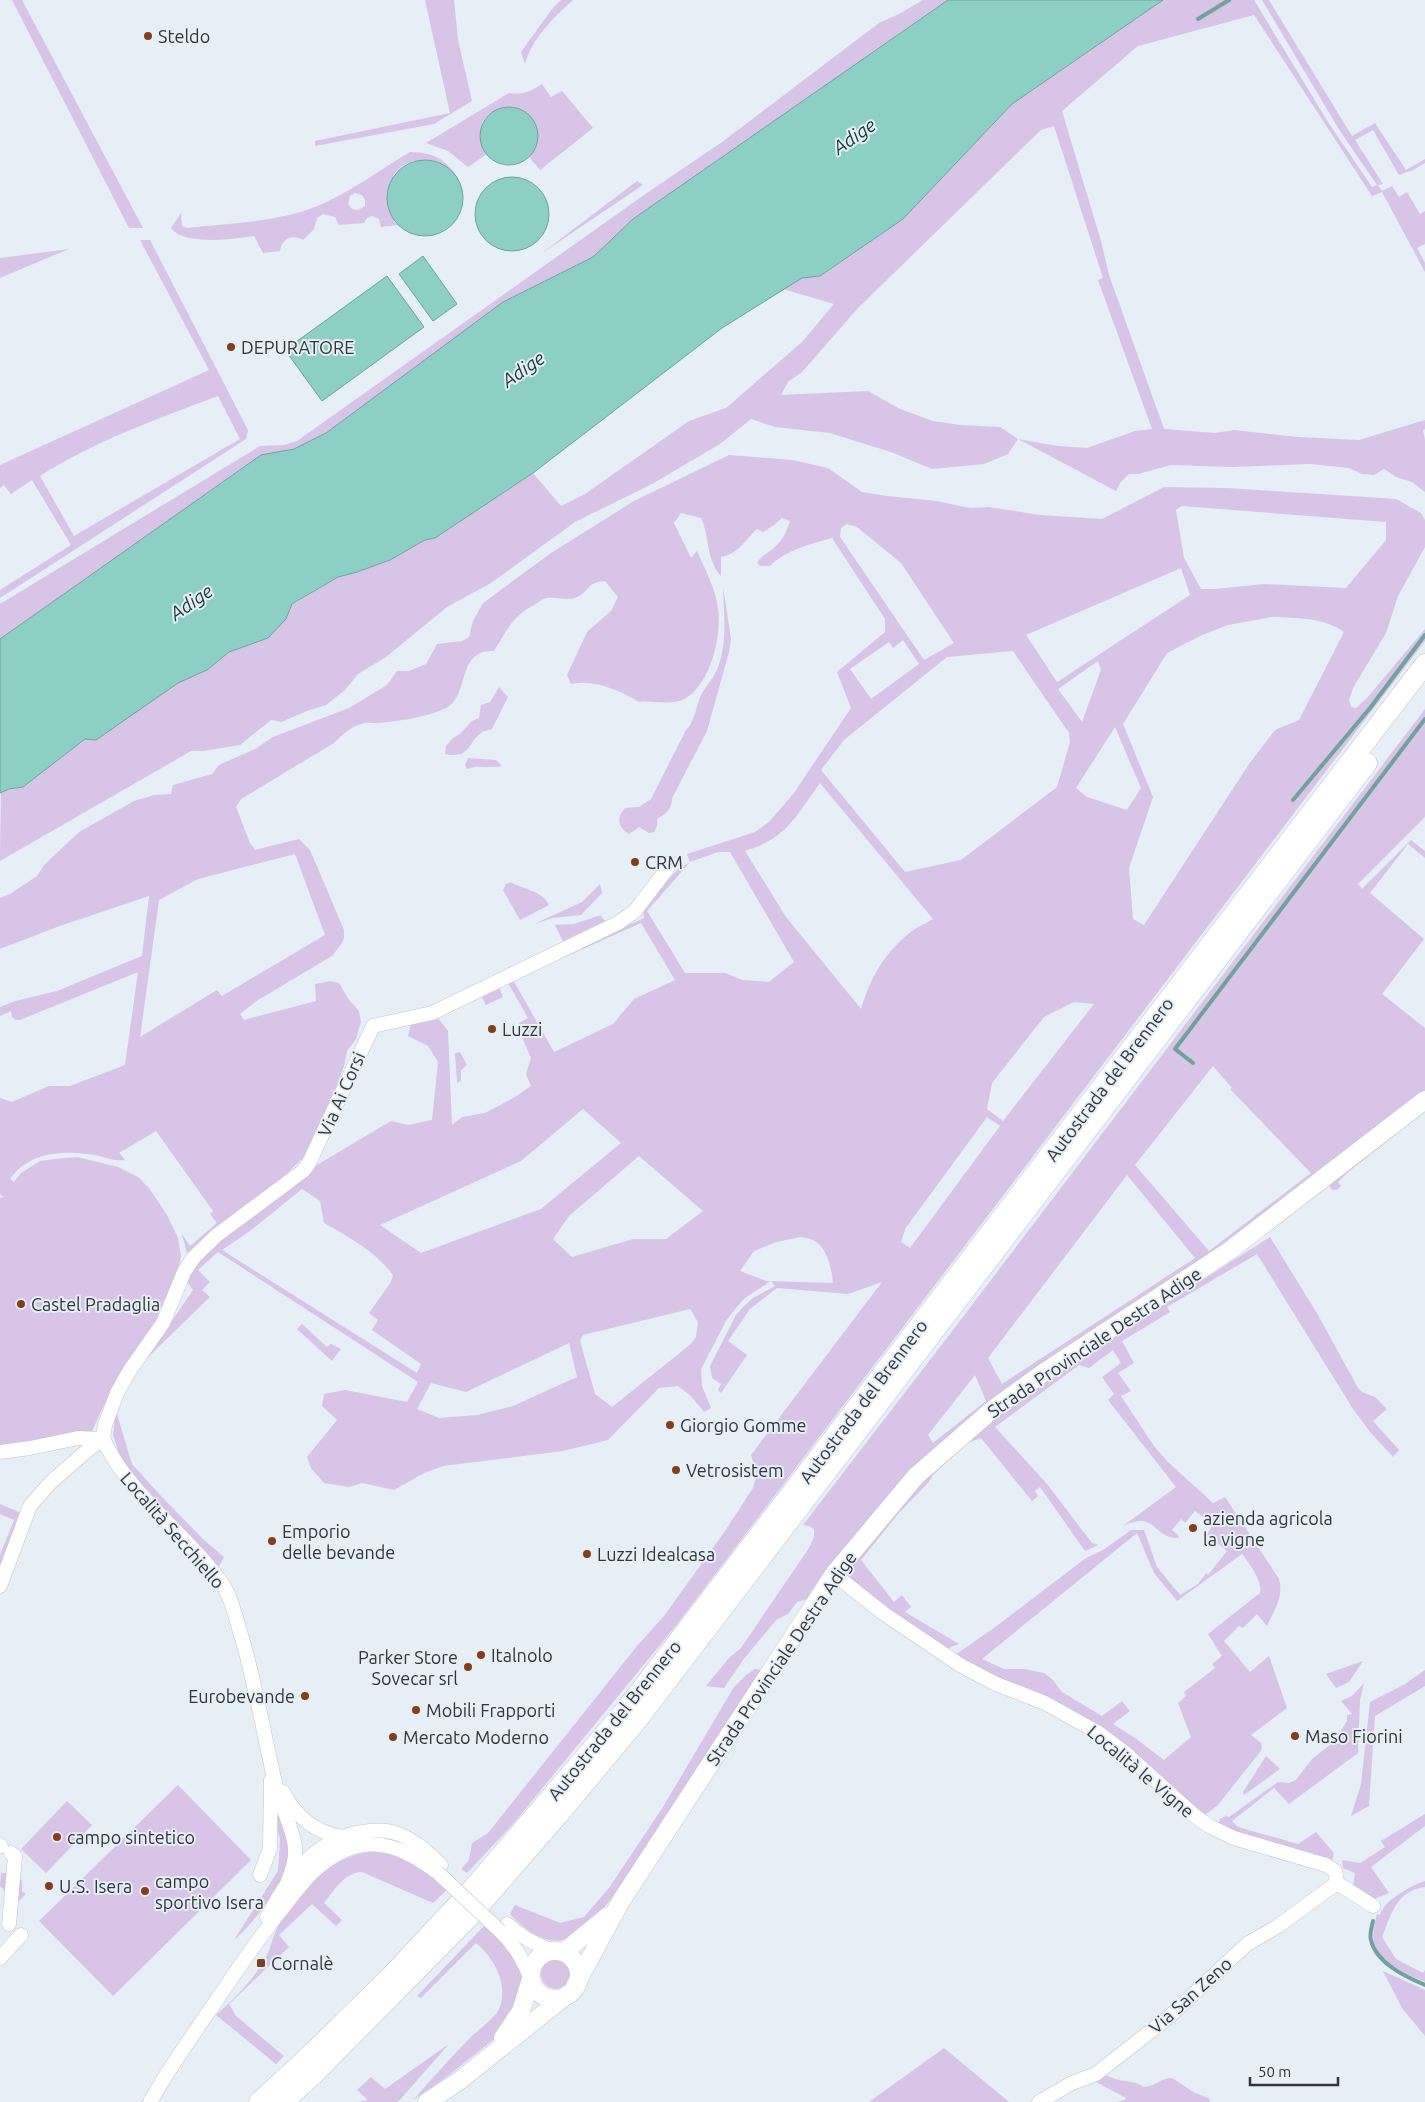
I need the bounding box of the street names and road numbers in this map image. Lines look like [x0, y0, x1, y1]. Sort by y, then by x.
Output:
street label: Autostrada del Brennero [1041, 993, 1177, 1165]
street label: Via Ai Corsi [313, 1049, 369, 1139]
street label: Strada Provinciale Destra Adige [983, 1263, 1205, 1421]
street label: Autostrada del Brennero [795, 1315, 931, 1487]
street label: Località Secchiello [117, 1468, 229, 1592]
street label: Strada Provinciale Destra Adige [702, 1547, 860, 1769]
street label: Autostrada del Brennero [543, 1636, 685, 1804]
street label: Località le Vigne [1084, 1721, 1198, 1821]
street label: Via San Zeno [1145, 1953, 1235, 2037]

